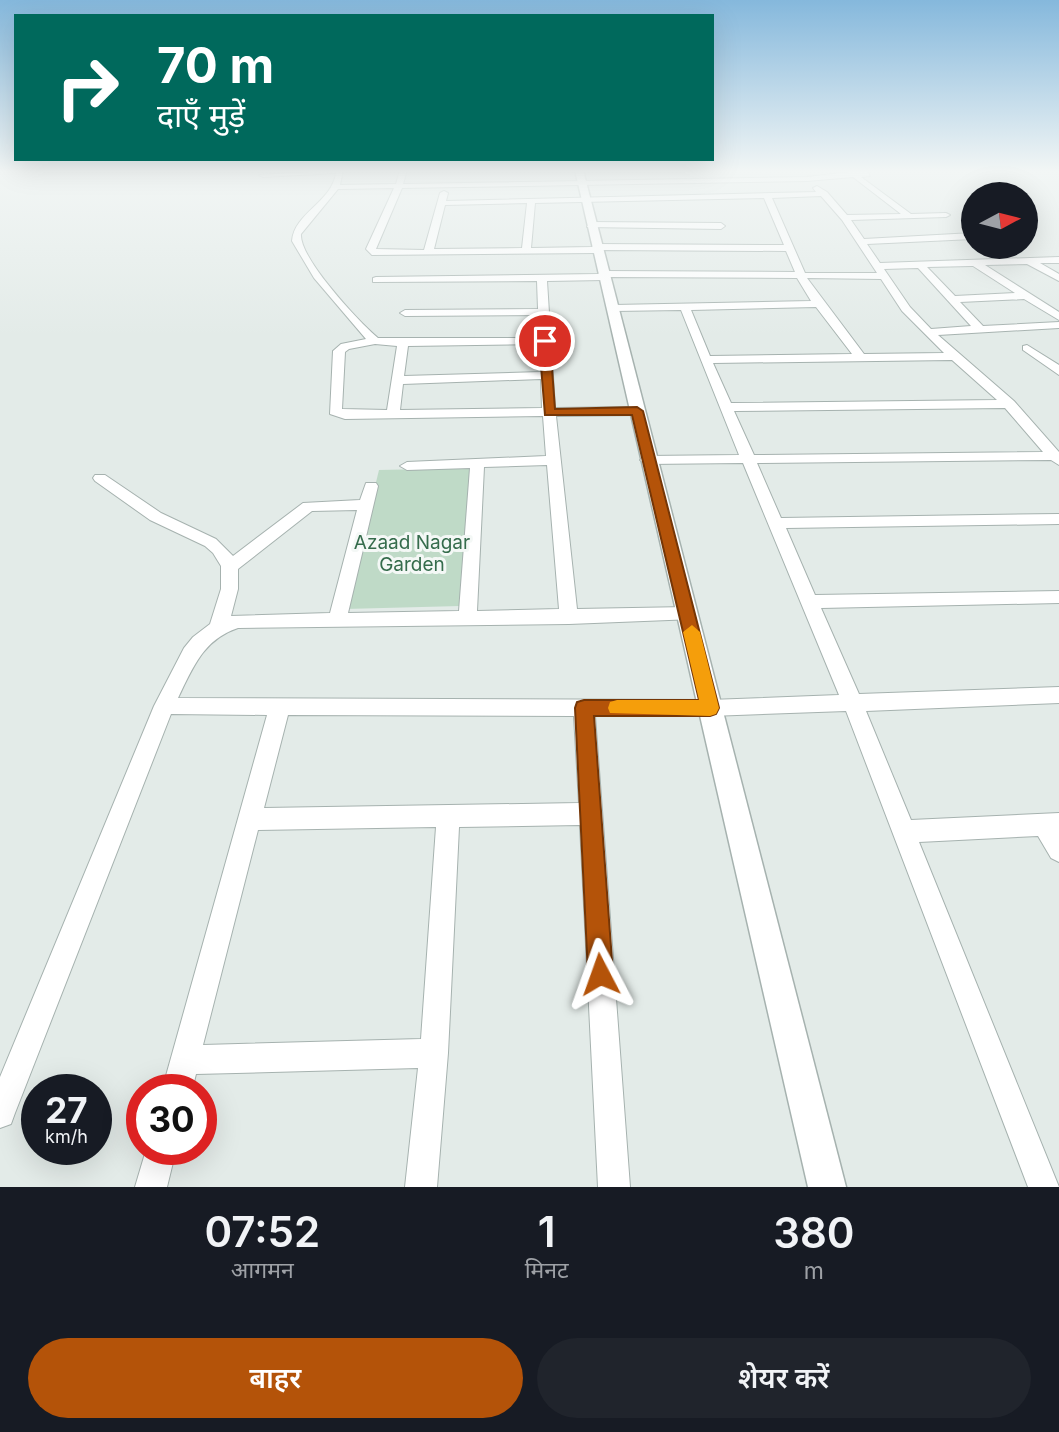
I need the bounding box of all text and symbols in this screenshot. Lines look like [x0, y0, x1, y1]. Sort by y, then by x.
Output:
text: 70 m [157, 36, 274, 95]
icon: right [42, 42, 133, 133]
text: दाएँ मुड़ें [157, 96, 245, 135]
north arrow [961, 182, 1038, 259]
map controls [961, 182, 1038, 259]
pin [515, 311, 575, 371]
icon: arrive [526, 322, 564, 360]
park label: Azaad Nagar Garden [354, 531, 470, 576]
position arrow [563, 937, 637, 1011]
speed limit sign: 30 [126, 1074, 217, 1165]
text: 27 [45, 1089, 88, 1131]
text: km/h [45, 1126, 88, 1147]
text: 07:52 [204, 1206, 320, 1257]
text: 1 [538, 1206, 556, 1257]
text: 380 [773, 1207, 855, 1258]
text: आगमन [231, 1256, 294, 1284]
text: मिनट [525, 1256, 569, 1284]
text: m [804, 1257, 824, 1285]
button: बाहर [28, 1338, 523, 1418]
button: शेयर करें [537, 1338, 1031, 1418]

